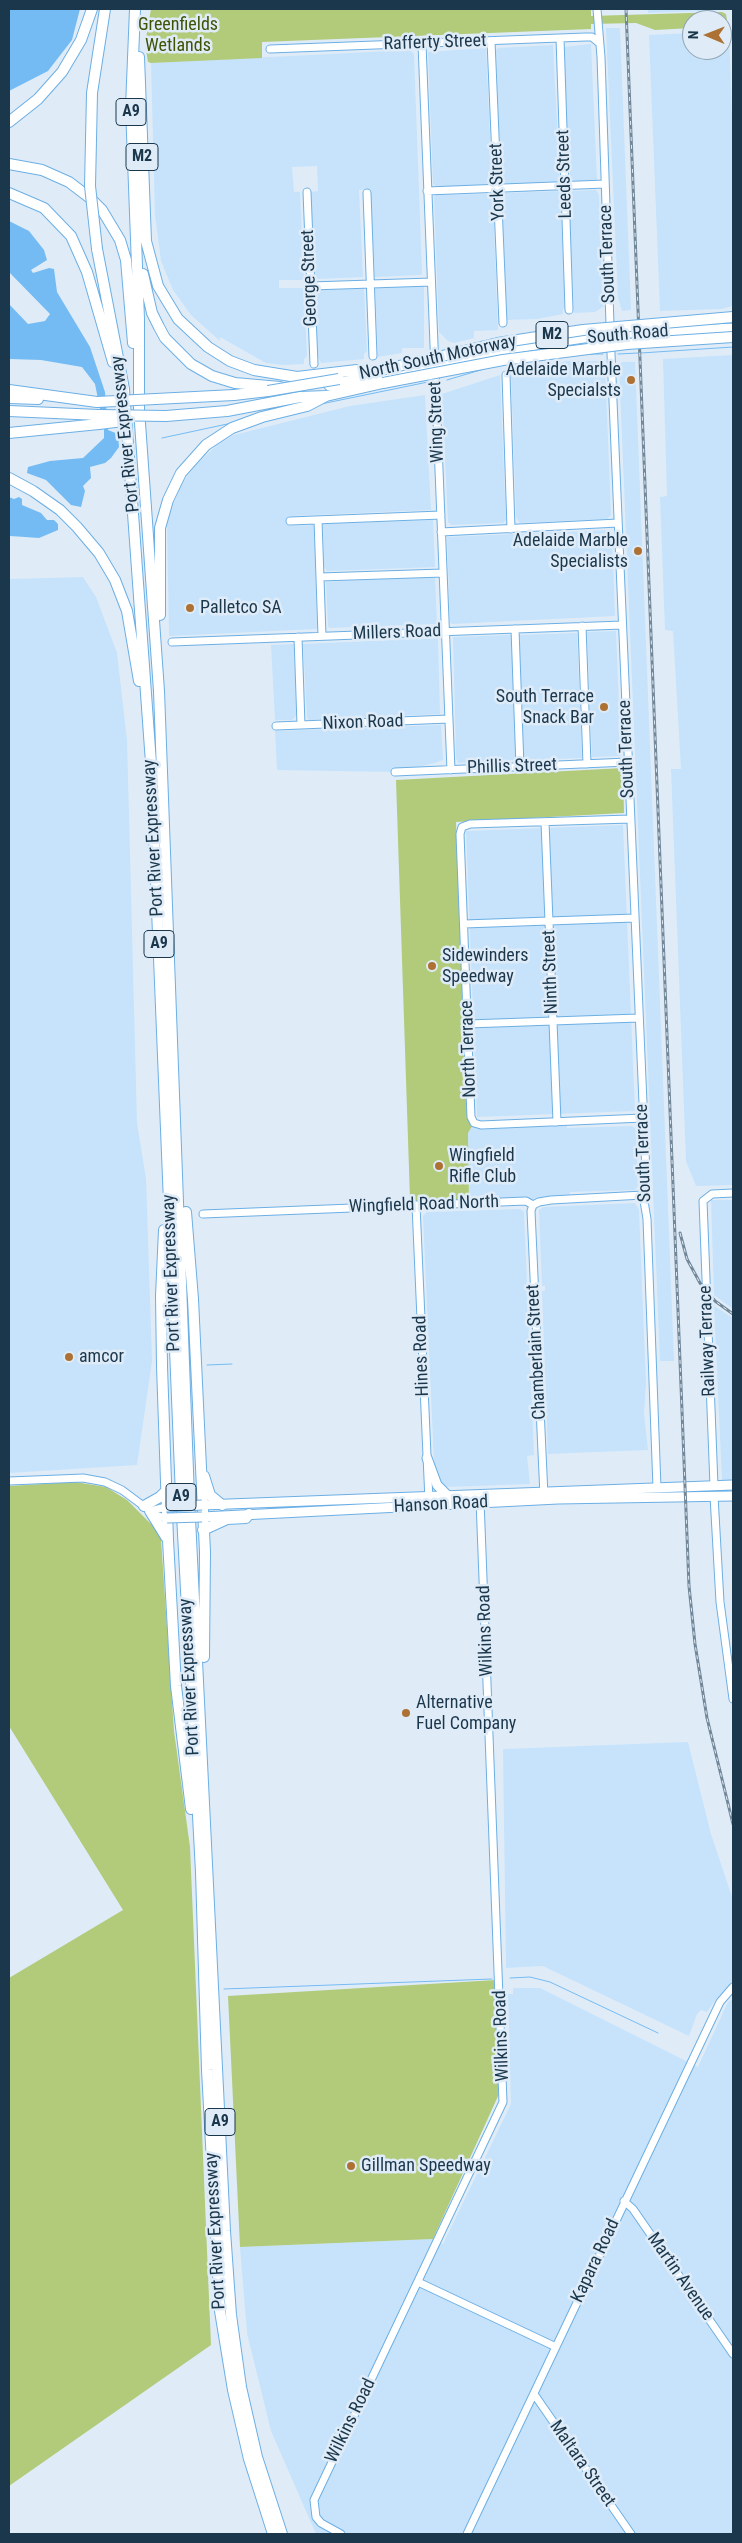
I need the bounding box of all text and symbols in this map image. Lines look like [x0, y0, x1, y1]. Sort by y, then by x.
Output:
north arrow [682, 10, 732, 60]
park label: Greenfields Wetlands [138, 14, 218, 56]
street label: Rafferty Street [383, 30, 487, 56]
text: N [685, 30, 701, 39]
road number: A9 [116, 98, 146, 125]
street label: Leeds Street [553, 129, 577, 219]
street label: York Street [486, 143, 510, 221]
road number: M2 [126, 144, 158, 170]
street label: South Terrace [595, 205, 621, 303]
street label: George Street [298, 229, 322, 327]
street label: South Road [587, 321, 669, 349]
road number: M2 [536, 322, 568, 348]
street label: North South Motorway [358, 331, 518, 385]
street label: Port River Expressway [107, 355, 145, 513]
place label: Adelaide Marble Specialsts [506, 359, 621, 402]
marker: Adelaide Marble Specialsts [625, 374, 637, 386]
street label: Wing Street [425, 381, 449, 463]
place label: Adelaide Marble Specialists [513, 530, 628, 572]
marker: Adelaide Marble Specialists [632, 545, 644, 557]
place label: Palletco SA [200, 597, 282, 619]
marker: Palletco SA [184, 602, 196, 614]
street label: Millers Road [352, 621, 442, 645]
place label: South Terrace Snack Bar [496, 686, 594, 729]
street label: South Terrace [614, 700, 640, 798]
marker: South Terrace Snack Bar [598, 701, 610, 713]
street label: Nixon Road [322, 711, 404, 735]
street label: Phillis Street [467, 755, 557, 779]
street label: Port River Expressway [139, 759, 169, 917]
street label: Ninth Street [539, 929, 563, 1015]
road number: A9 [144, 931, 174, 958]
place label: Sidewinders Speedway [442, 945, 528, 988]
marker: Sidewinders Speedway [426, 960, 438, 972]
street label: North Terrace [457, 1000, 481, 1098]
street label: South Terrace [631, 1104, 657, 1202]
place label: Wingfield Rifle Club [449, 1145, 516, 1188]
marker: Wingfield Rifle Club [433, 1160, 445, 1172]
street label: Wingfield Road North [349, 1192, 499, 1218]
street label: Port River Expressway [158, 1194, 186, 1352]
street label: Chamberlain Street [523, 1284, 551, 1420]
street label: Railway Terrace [695, 1285, 721, 1397]
street label: Hines Road [410, 1315, 434, 1397]
place label: amcor [79, 1346, 124, 1368]
marker: amcor [63, 1351, 75, 1363]
road number: A9 [166, 1484, 196, 1510]
street label: Hanson Road [393, 1492, 489, 1518]
street label: Wilkins Road [474, 1585, 498, 1677]
street label: Port River Expressway [175, 1598, 205, 1756]
place label: Alternative Fuel Company [416, 1692, 516, 1735]
marker: Alternative Fuel Company [400, 1707, 412, 1719]
street label: Wilkins Road [490, 1990, 514, 2082]
road number: A9 [205, 2108, 235, 2136]
street label: Port River Expressway [201, 2152, 231, 2310]
place label: Gillman Speedway [361, 2155, 491, 2177]
marker: Gillman Speedway [345, 2160, 357, 2172]
street label: Kapara Road [567, 2216, 625, 2306]
street label: Martin Avenue [642, 2229, 718, 2325]
street label: Wilkins Road [321, 2375, 381, 2467]
street label: Maltara Street [544, 2417, 620, 2511]

